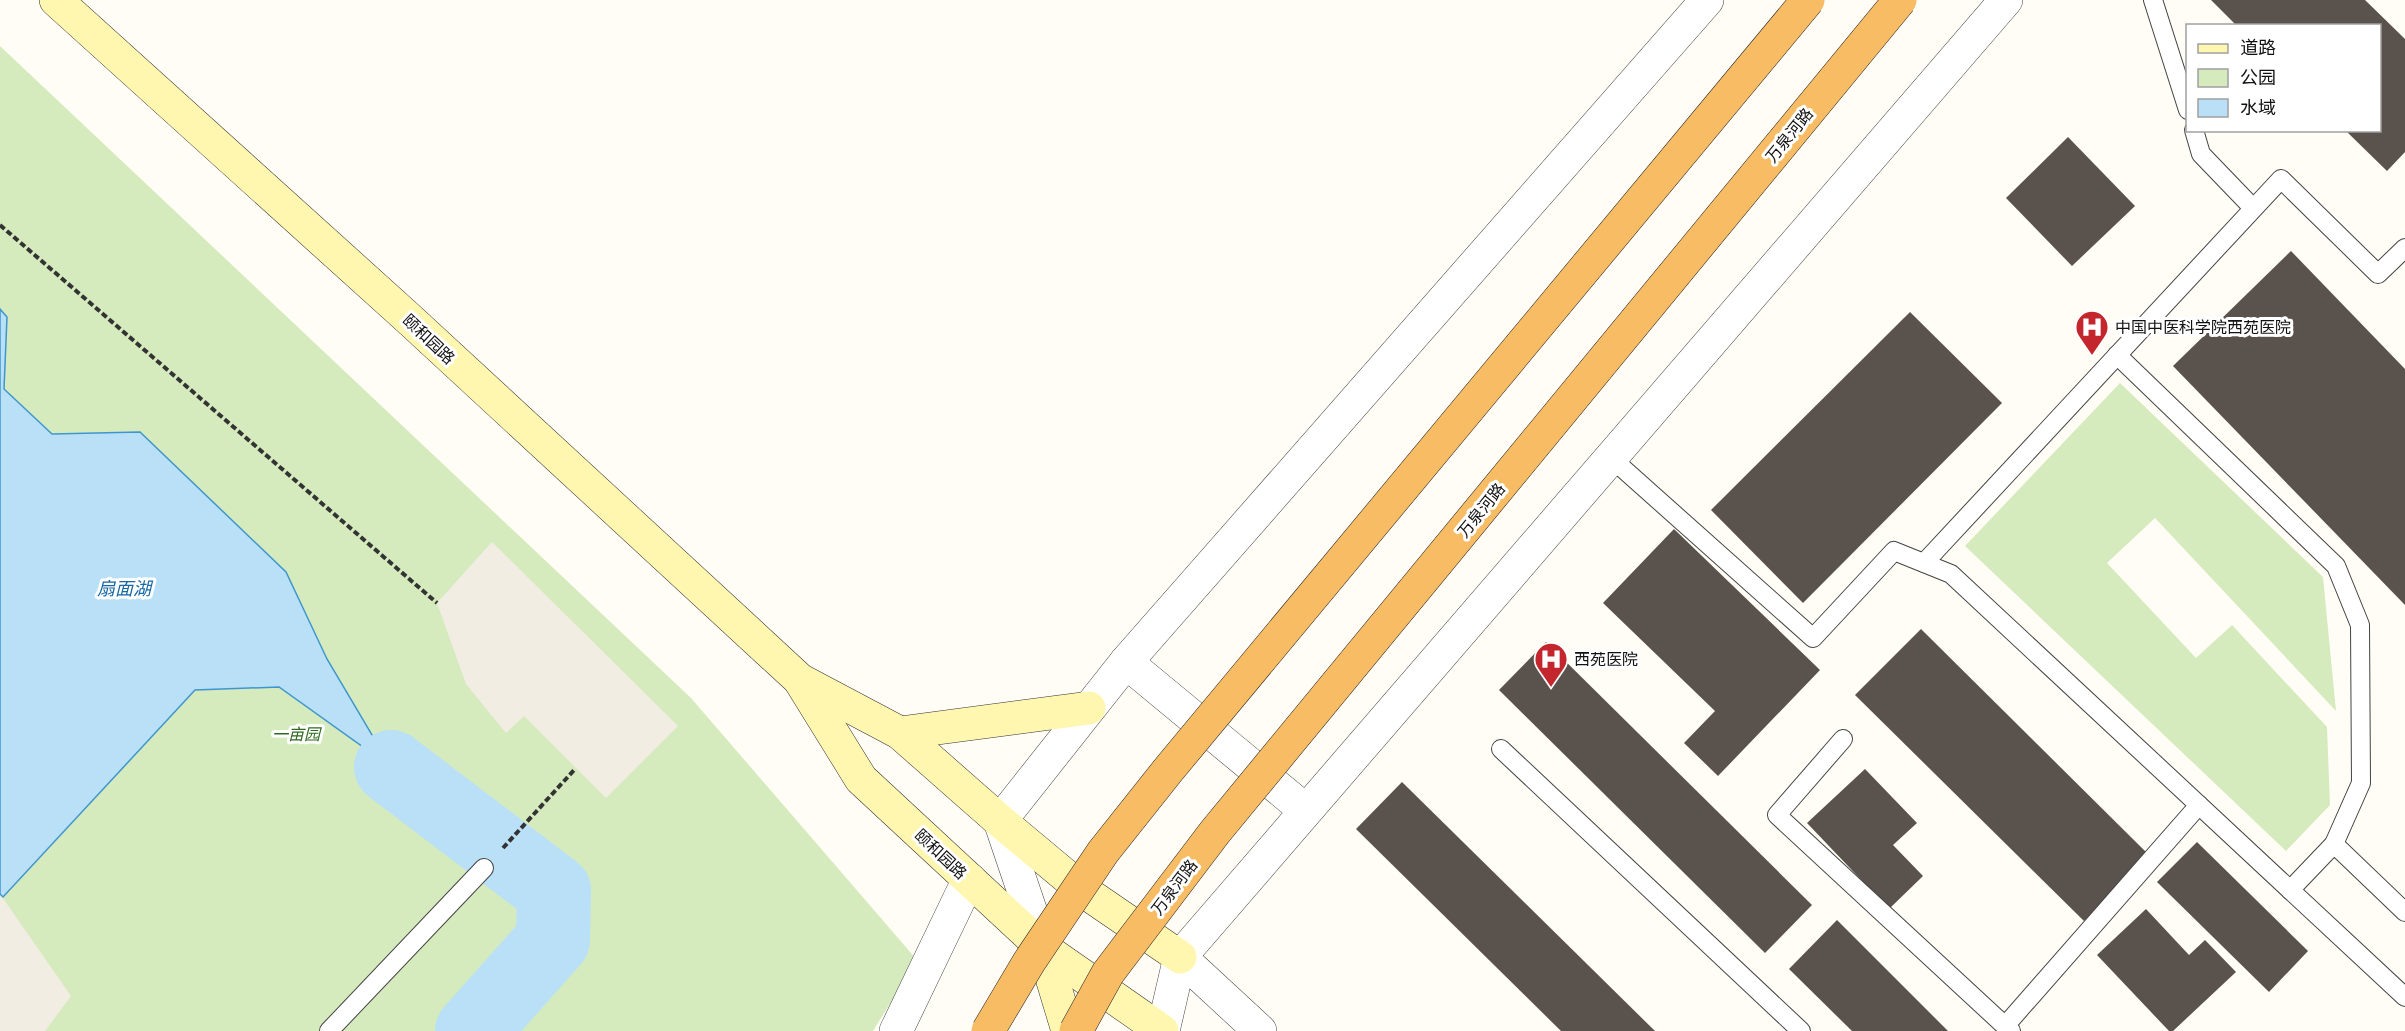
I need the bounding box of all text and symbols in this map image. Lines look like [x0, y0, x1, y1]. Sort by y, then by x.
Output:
legend [2186, 24, 2381, 132]
text: 道路 [2240, 37, 2276, 59]
text: 公园 [2240, 67, 2276, 89]
text: 水域 [2240, 97, 2276, 119]
street label: 万泉河路 [1762, 104, 1817, 166]
hospital icon: 中国中医科学院西苑医院 [2074, 309, 2110, 356]
street label: 颐和园路 [399, 311, 459, 368]
place label: 中国中医科学院西苑医院 [2115, 318, 2291, 337]
street label: 万泉河路 [1454, 479, 1509, 541]
water label: 扇面湖 [97, 578, 154, 600]
hospital icon: 西苑医院 [1533, 641, 1569, 688]
place label: 西苑医院 [1574, 650, 1638, 669]
park label: 一亩园 [272, 725, 322, 744]
street label: 颐和园路 [911, 826, 971, 883]
street label: 万泉河路 [1148, 856, 1201, 919]

